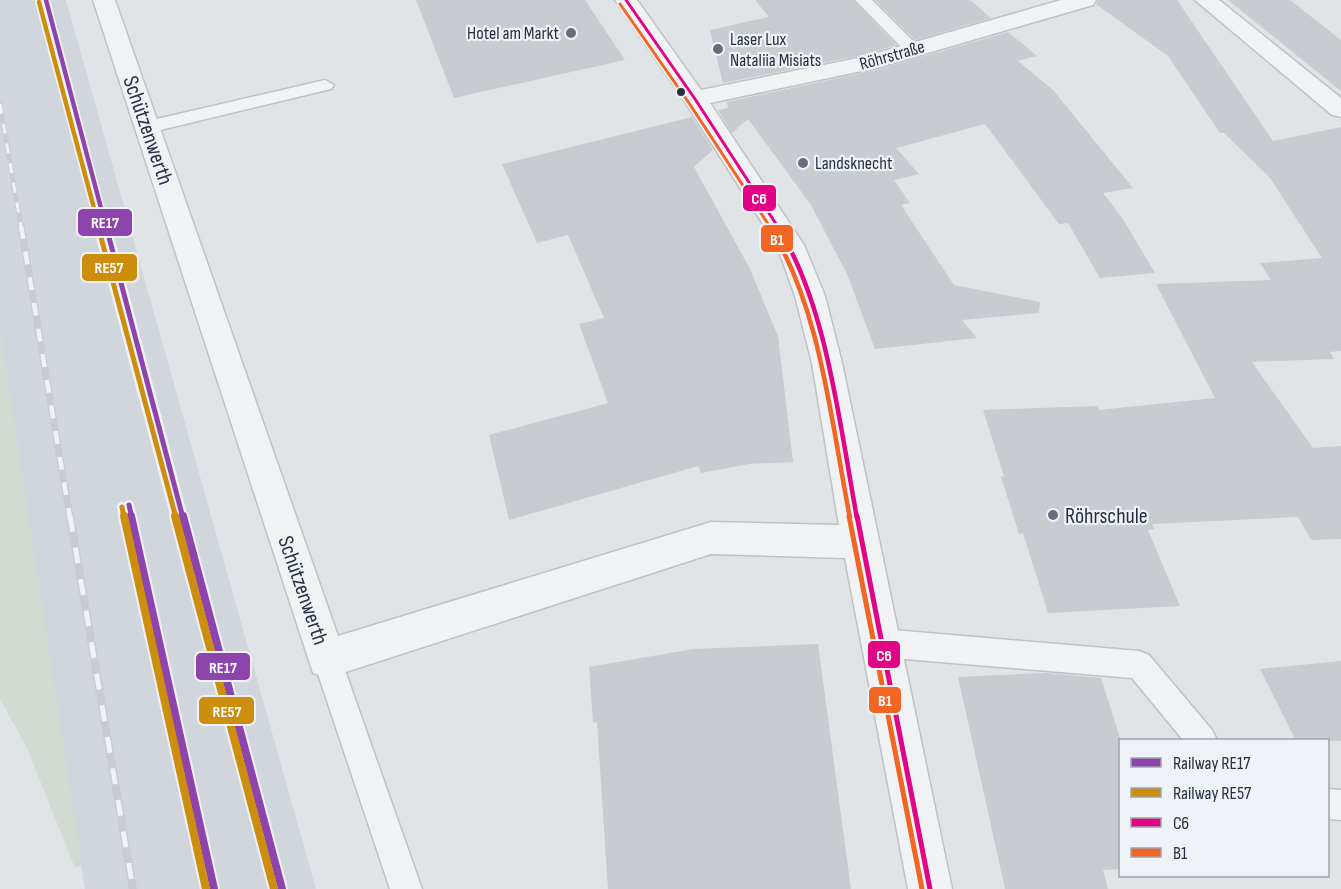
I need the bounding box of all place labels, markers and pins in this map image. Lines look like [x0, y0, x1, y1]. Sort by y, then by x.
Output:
place label: Hotel am Markt [467, 23, 559, 44]
marker: Hotel am Markt [564, 26, 578, 40]
place label: Laser Lux Nataliia Misiats [730, 29, 821, 71]
marker: Laser Lux Nataliia Misiats [711, 42, 725, 56]
unlabelled marker [675, 86, 687, 98]
place label: Landsknecht [815, 153, 893, 174]
marker: Landsknecht [796, 156, 810, 170]
place label: Röhrschule [1065, 503, 1148, 530]
marker: Röhrschule [1046, 508, 1060, 522]

